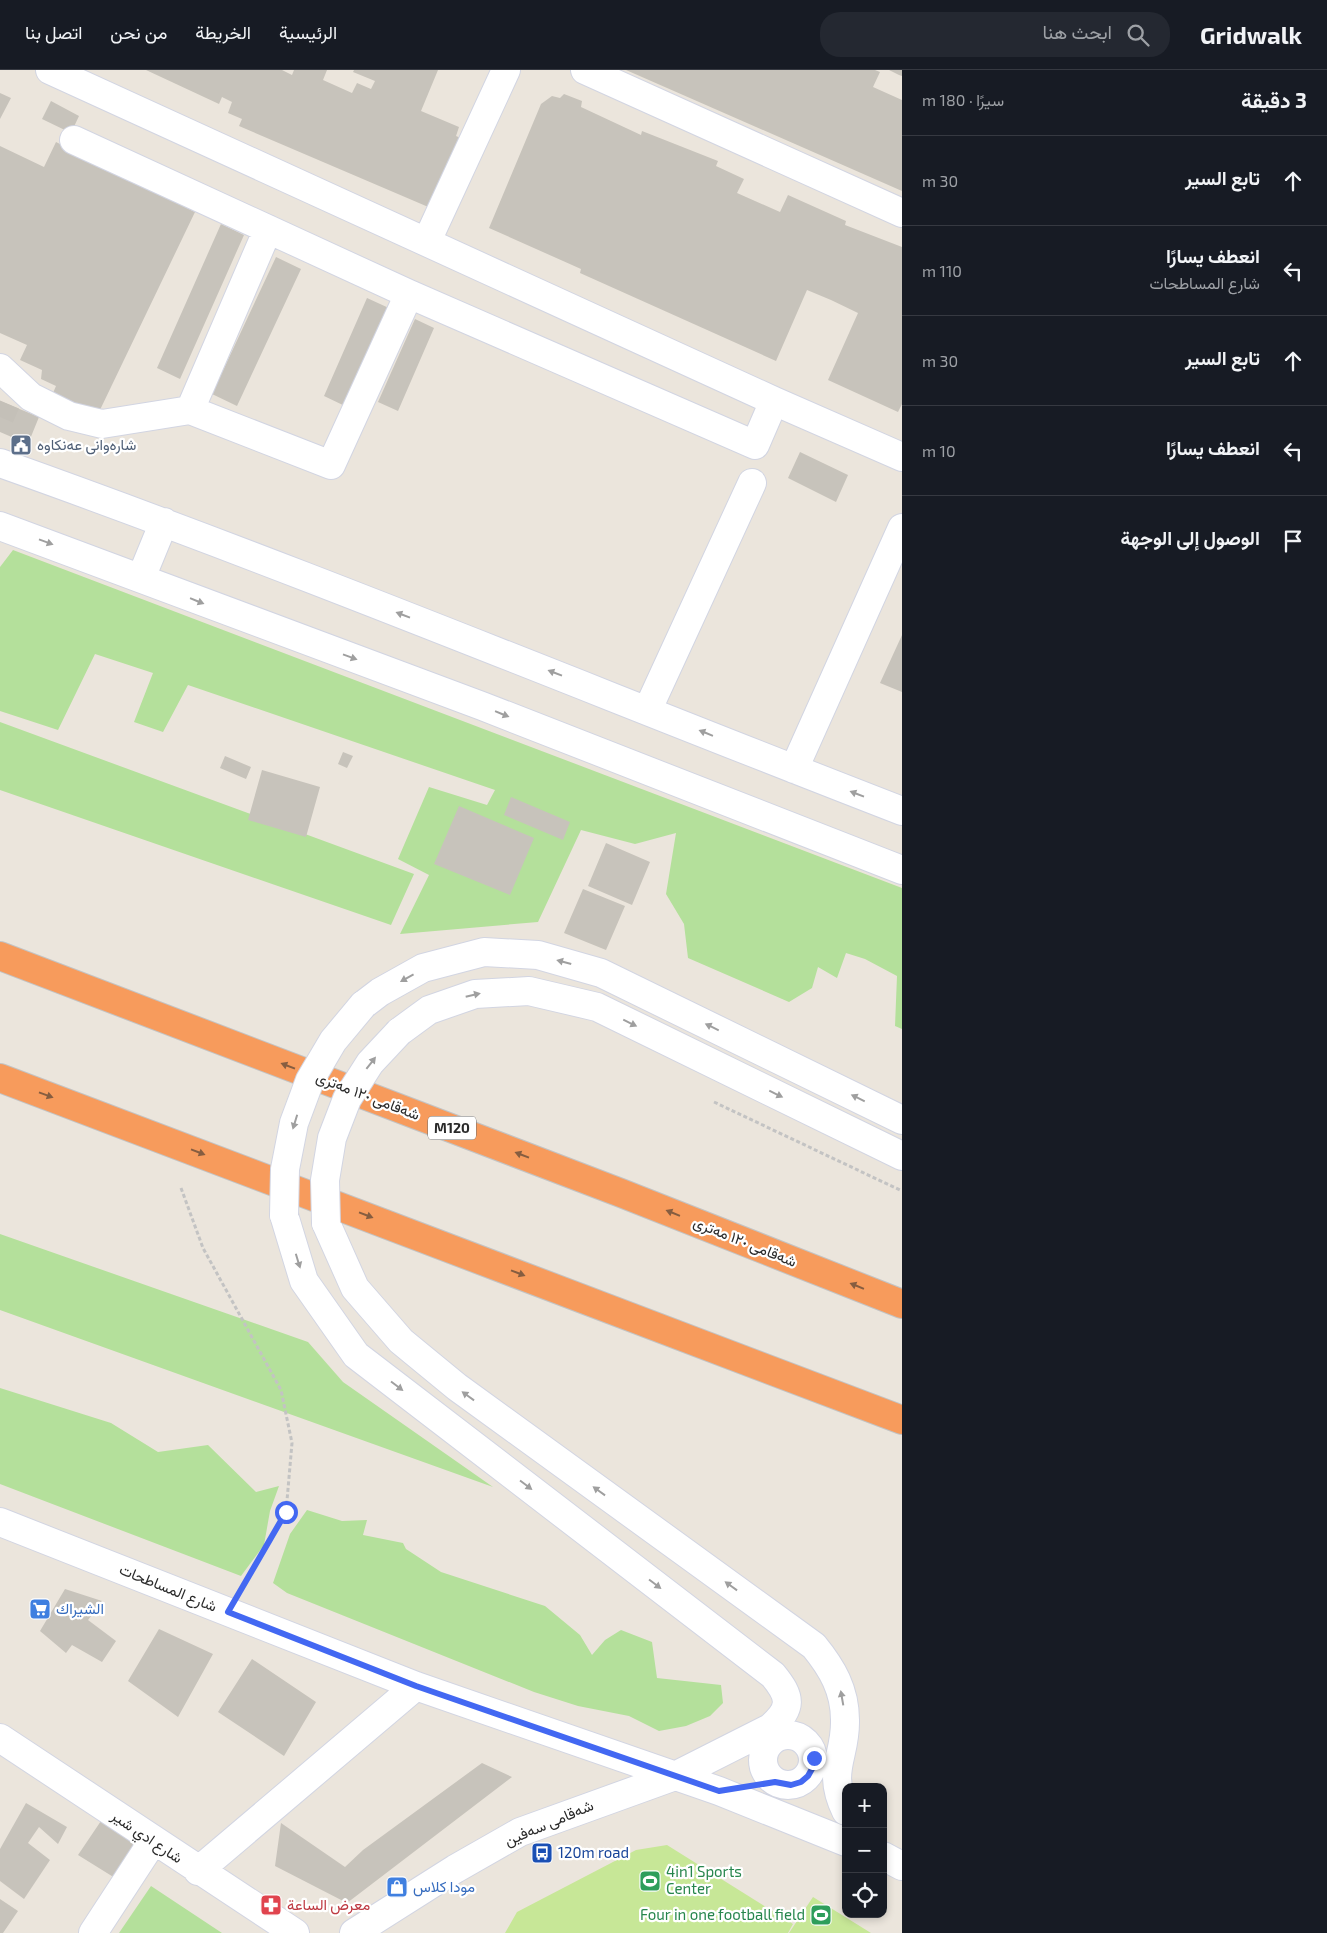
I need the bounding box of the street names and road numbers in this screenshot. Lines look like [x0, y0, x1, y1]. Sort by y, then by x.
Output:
street label: شەقامی ١٢٠ مەتری [313, 1067, 423, 1125]
road number: M120 [428, 1116, 476, 1140]
street label: شەقامی ١٢٠ مەتری [690, 1212, 800, 1272]
street label: شارع المساطحات [116, 1559, 220, 1618]
street label: شەقامی سەفین [501, 1795, 597, 1851]
street label: شارع ادي شير [105, 1805, 187, 1871]

